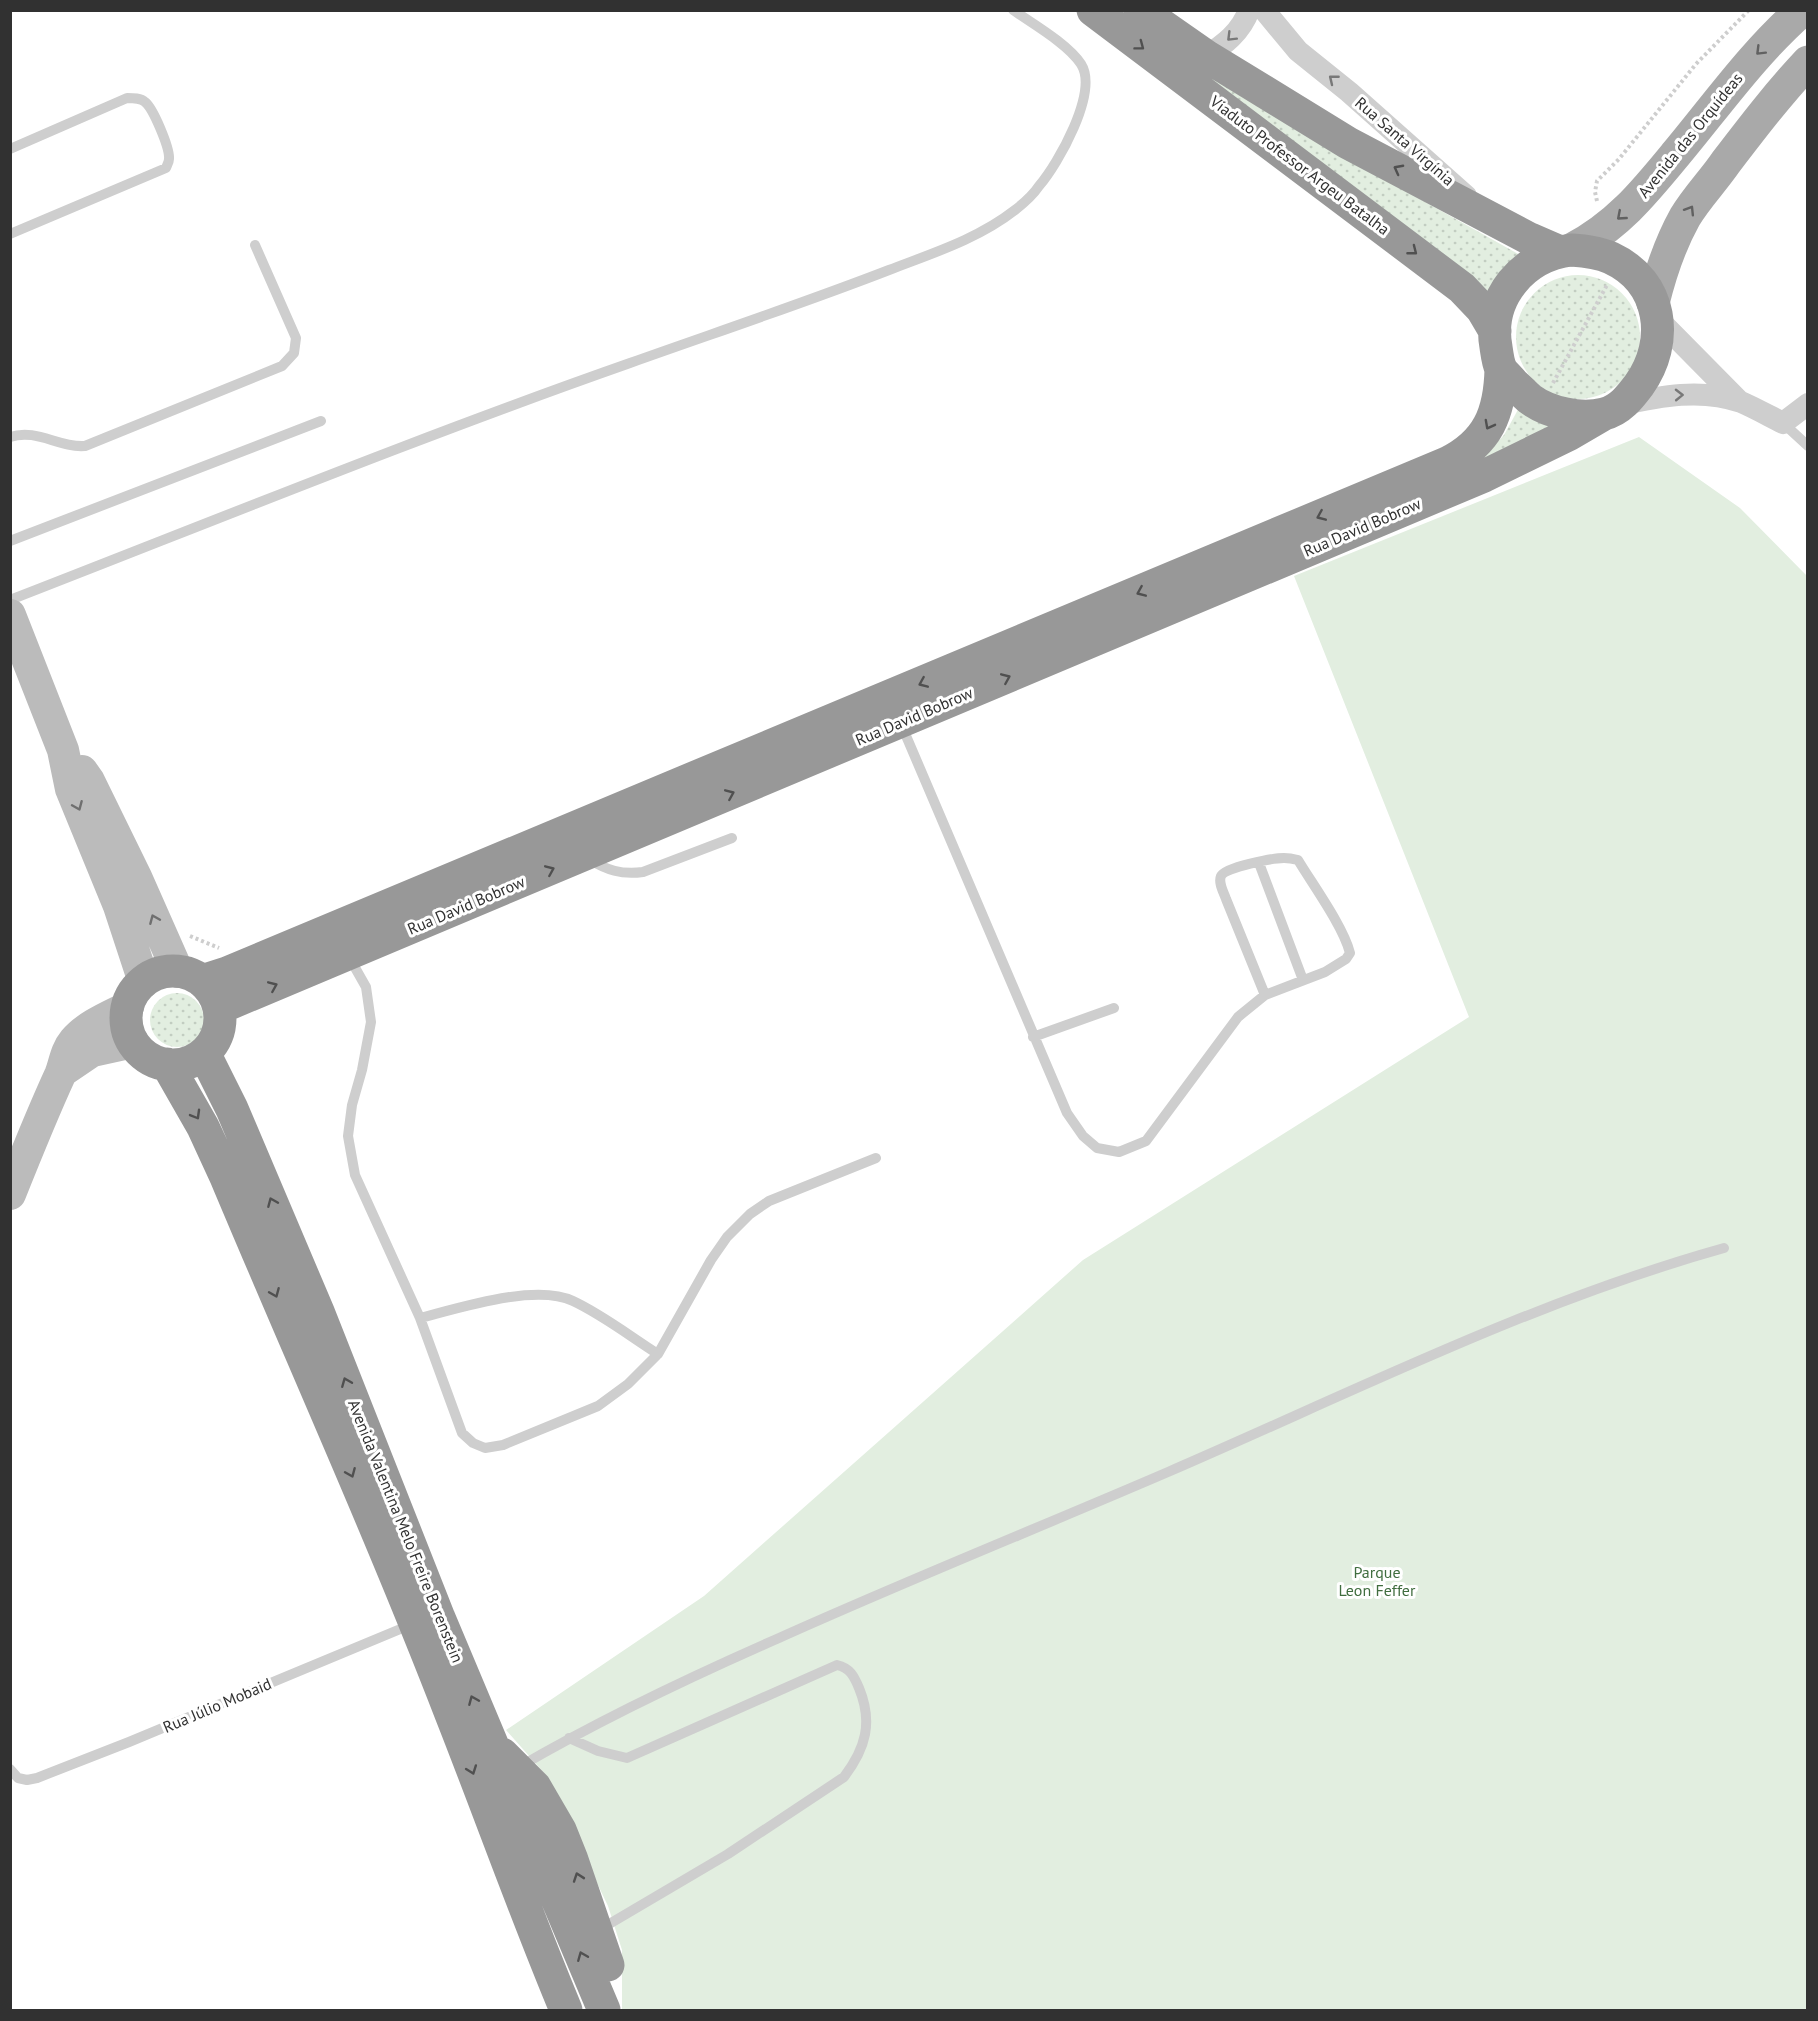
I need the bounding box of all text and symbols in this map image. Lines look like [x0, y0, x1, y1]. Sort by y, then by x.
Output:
one-way arrow [1228, 29, 1239, 40]
one-way arrow [1133, 38, 1144, 49]
one-way arrow [1756, 44, 1767, 55]
street label: Avenida das Orquídeas [1633, 68, 1747, 202]
one-way arrow [1329, 75, 1340, 86]
street label: Viaduto Professor Argeu Batalha [1206, 90, 1394, 239]
street label: Rua Santa Virgínia [1351, 92, 1459, 190]
one-way arrow [1393, 165, 1404, 176]
one-way arrow [1682, 206, 1693, 217]
one-way arrow [1617, 209, 1628, 220]
one-way arrow [1407, 243, 1418, 254]
one-way arrow [1674, 389, 1683, 401]
one-way arrow [1485, 419, 1496, 429]
street label: Rua David Bobrow [1300, 493, 1424, 561]
one-way arrow [1316, 509, 1327, 521]
one-way arrow [1136, 584, 1147, 596]
one-way arrow [1000, 673, 1011, 685]
one-way arrow [918, 676, 929, 688]
street label: Rua David Bobrow [852, 682, 976, 750]
one-way arrow [723, 789, 734, 801]
one-way arrow [71, 800, 83, 811]
one-way arrow [544, 865, 555, 877]
street label: Rua David Bobrow [404, 871, 528, 939]
one-way arrow [149, 914, 161, 925]
one-way arrow [267, 981, 278, 993]
one-way arrow [189, 1109, 200, 1119]
one-way arrow [267, 1197, 279, 1208]
one-way arrow [268, 1287, 280, 1298]
one-way arrow [341, 1377, 353, 1388]
street label: Avenida Valentina Melo Freire Borenstein [344, 1397, 468, 1665]
one-way arrow [344, 1466, 356, 1477]
park label: Parque Leon Feffer [1339, 1562, 1416, 1600]
street label: Rua Júlio Mobaid [160, 1673, 274, 1737]
one-way arrow [468, 1695, 480, 1706]
one-way arrow [465, 1764, 477, 1775]
one-way arrow [573, 1872, 585, 1883]
one-way arrow [577, 1952, 589, 1963]

